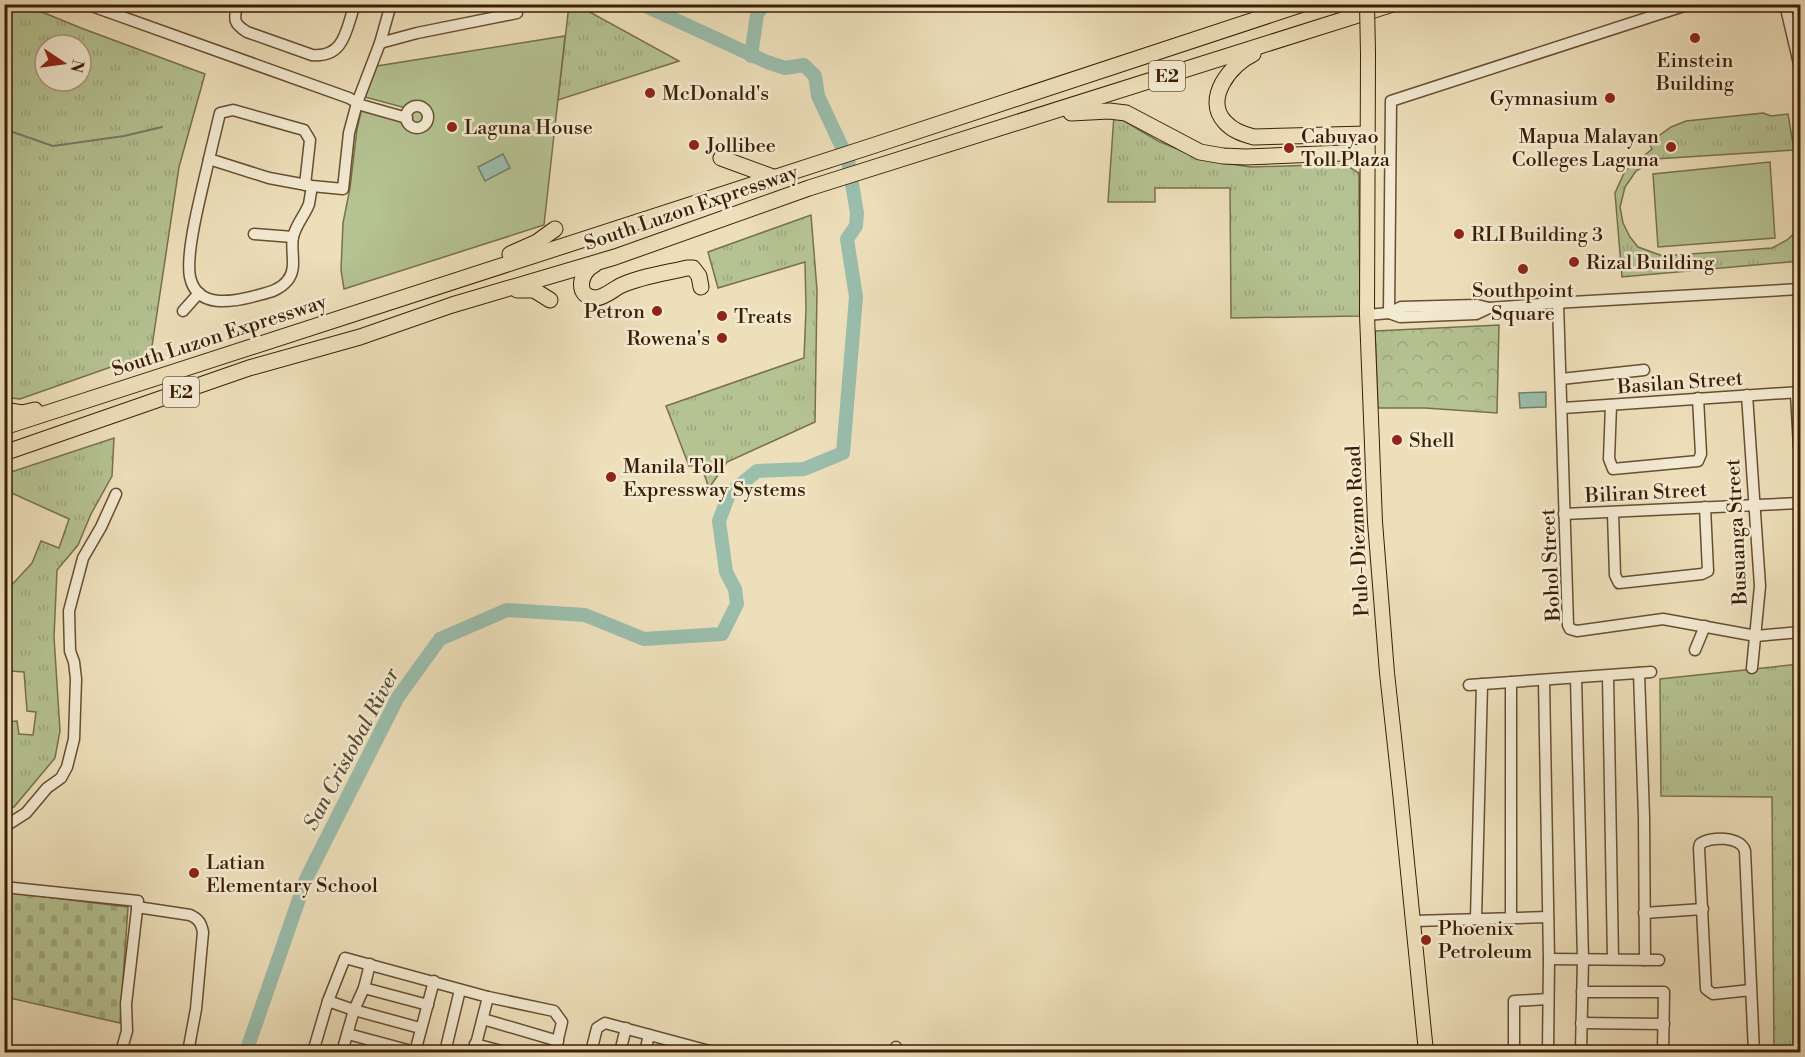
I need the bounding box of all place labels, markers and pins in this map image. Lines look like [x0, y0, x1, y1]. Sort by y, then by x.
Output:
marker: Einstein Building [1688, 31, 1702, 45]
place label: Einstein Building [1655, 49, 1735, 97]
place label: McDonald's [662, 82, 769, 107]
marker: McDonald's [643, 86, 657, 100]
place label: Gymnasium [1490, 87, 1598, 112]
marker: Gymnasium [1603, 91, 1617, 105]
place label: Laguna House [464, 116, 593, 141]
marker: Laguna House [445, 120, 459, 134]
place label: Cabuyao Toll Plaza [1301, 125, 1391, 173]
place label: Mapua Malayan Colleges Laguna [1512, 125, 1660, 173]
place label: Jollibee [705, 134, 776, 159]
marker: Jollibee [687, 138, 701, 152]
marker: Mapua Malayan Colleges Laguna [1664, 140, 1678, 154]
marker: Cabuyao Toll Plaza [1282, 141, 1296, 155]
place label: RLI Building 3 [1471, 223, 1603, 248]
marker: RLI Building 3 [1452, 227, 1466, 241]
place label: Rizal Building [1586, 251, 1715, 276]
marker: Rizal Building [1567, 255, 1581, 269]
marker: Southpoint Square [1516, 262, 1530, 276]
place label: Southpoint Square [1472, 279, 1574, 327]
place label: Petron [584, 300, 645, 325]
marker: Petron [650, 304, 664, 318]
place label: Treats [734, 305, 792, 330]
marker: Treats [715, 309, 729, 323]
place label: Rowena's [626, 327, 710, 352]
marker: Rowena's [715, 331, 729, 345]
place label: Shell [1409, 429, 1454, 454]
marker: Shell [1390, 433, 1404, 447]
place label: Manila Toll Expressway Systems [623, 455, 806, 503]
marker: Manila Toll Expressway Systems [604, 470, 618, 484]
place label: Latian Elementary School [206, 851, 378, 899]
marker: Latian Elementary School [187, 866, 201, 880]
place label: Phoenix Petroleum [1438, 917, 1533, 965]
marker: Phoenix Petroleum [1419, 933, 1433, 947]

